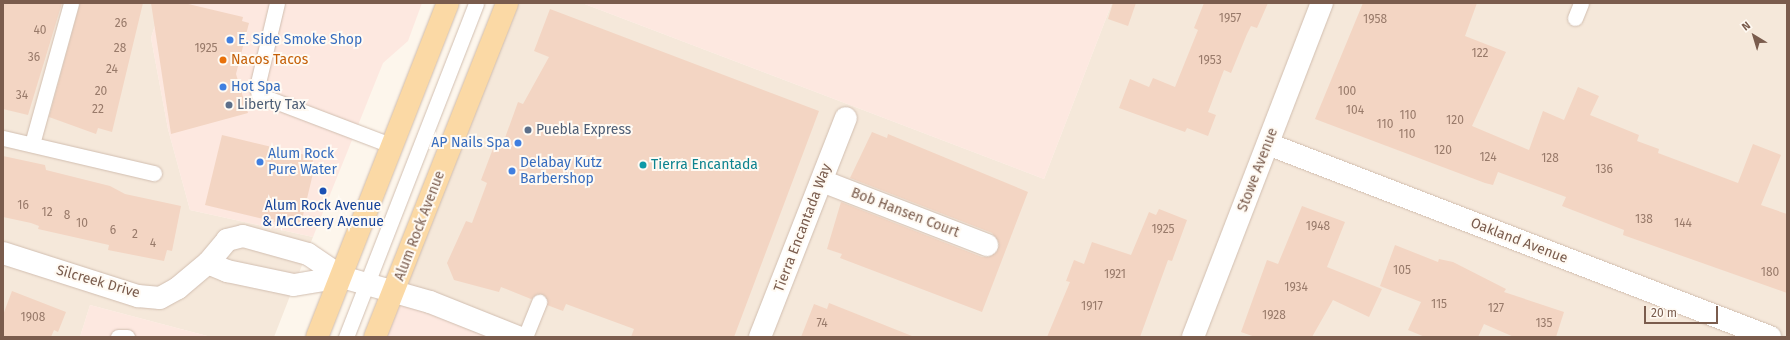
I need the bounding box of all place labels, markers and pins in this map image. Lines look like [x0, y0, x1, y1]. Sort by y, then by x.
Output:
place label: E. Side Smoke Shop [238, 32, 362, 48]
marker: E. Side Smoke Shop [225, 35, 235, 45]
place label: Nacos Tacos [231, 52, 308, 68]
marker: Nacos Tacos [218, 55, 228, 65]
place label: Hot Spa [231, 79, 281, 95]
marker: Hot Spa [218, 82, 228, 92]
place label: Liberty Tax [237, 97, 306, 113]
marker: Liberty Tax [224, 100, 234, 110]
place label: Puebla Express [536, 122, 631, 138]
marker: Puebla Express [523, 125, 533, 135]
place label: AP Nails Spa [431, 135, 510, 151]
marker: AP Nails Spa [513, 138, 523, 148]
place label: Alum Rock Pure Water [268, 146, 337, 178]
place label: Delabay Kutz Barbershop [520, 155, 602, 188]
marker: Alum Rock Pure Water [255, 157, 265, 167]
place label: Tierra Encantada [651, 157, 758, 173]
marker: Tierra Encantada [638, 160, 648, 170]
marker: Delabay Kutz Barbershop [507, 166, 517, 176]
marker: Alum Rock Avenue & McCreery Avenue [318, 186, 328, 196]
place label: Alum Rock Avenue & McCreery Avenue [262, 198, 384, 230]

